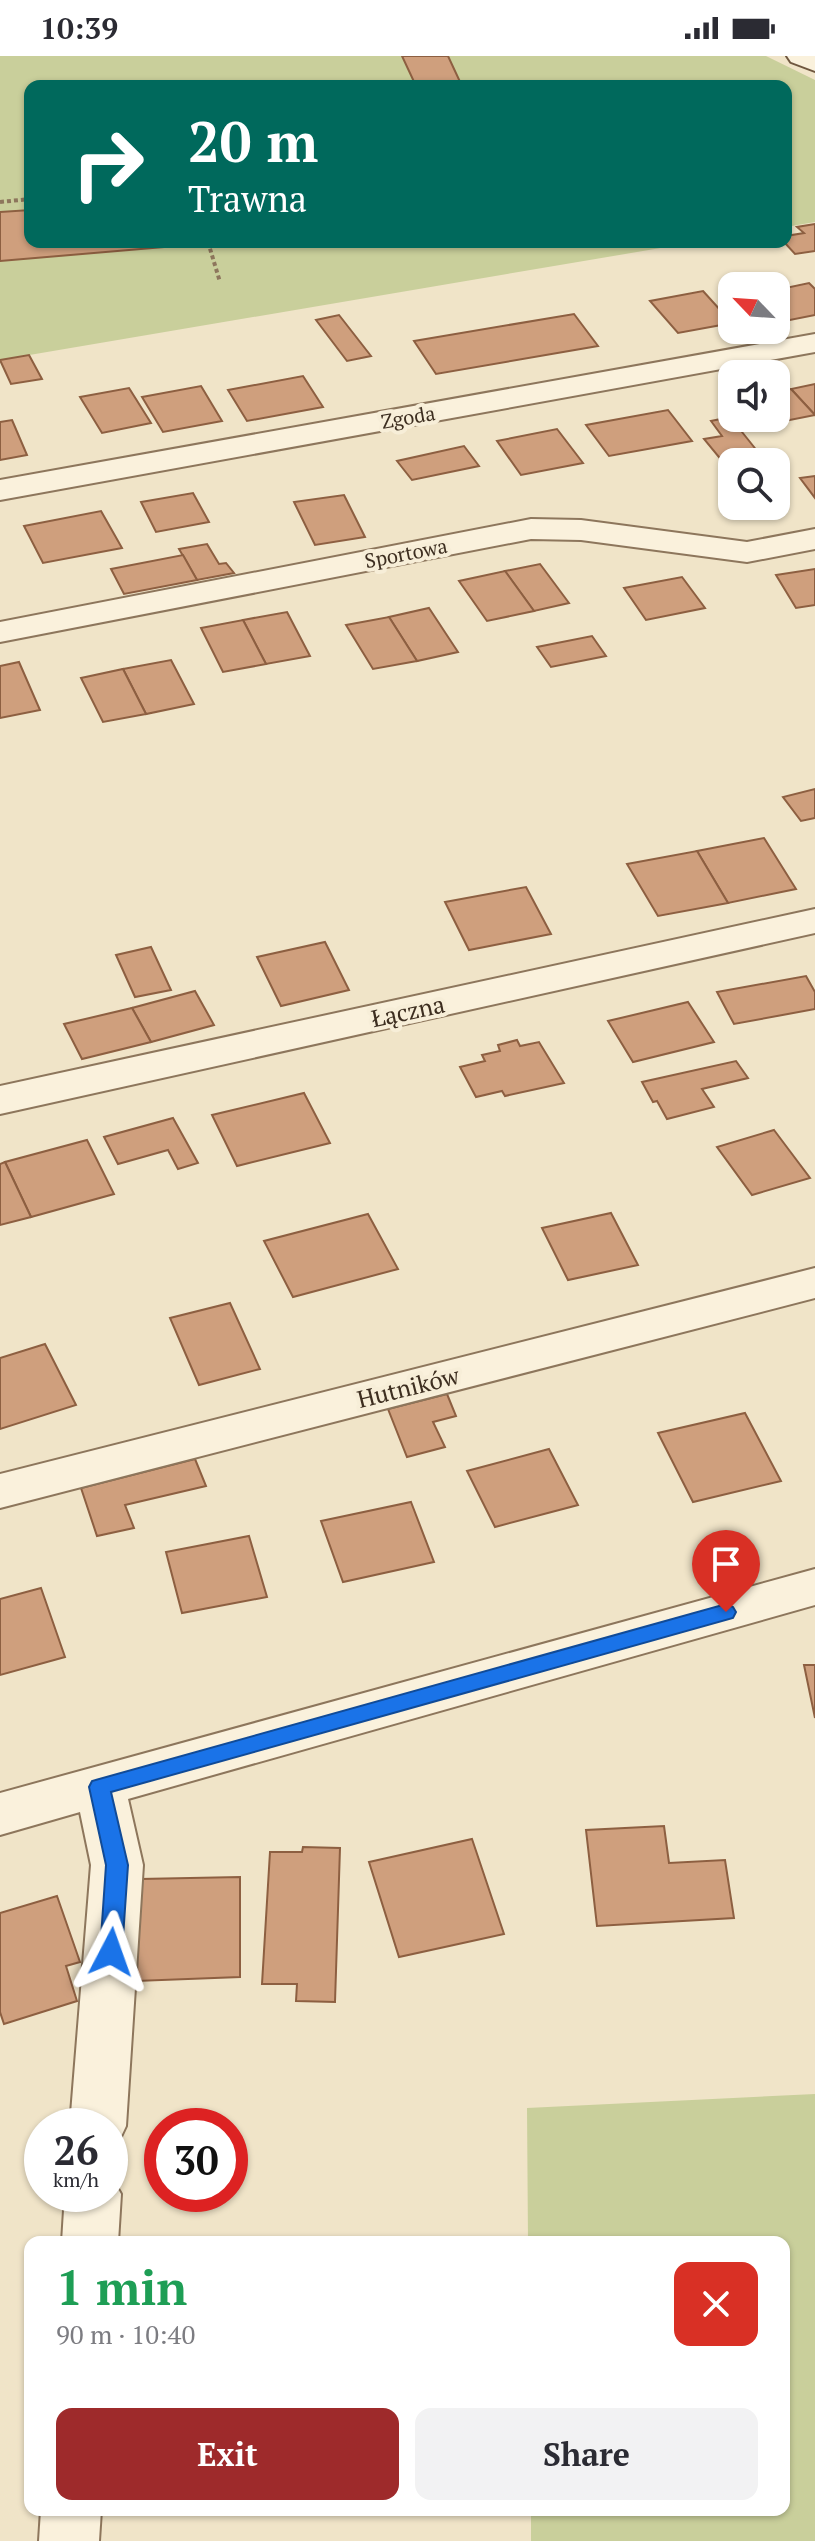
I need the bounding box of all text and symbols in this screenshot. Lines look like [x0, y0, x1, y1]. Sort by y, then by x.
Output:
text: 10:39 [40, 8, 118, 48]
text: 20 m [188, 104, 318, 178]
icon: right [56, 112, 160, 216]
text: Trawna [188, 175, 307, 222]
north arrow [718, 272, 790, 344]
map controls [718, 272, 790, 520]
button: sound [718, 360, 790, 432]
street label: Zgoda [379, 399, 437, 435]
button: search [718, 448, 790, 520]
street label: Sportowa [362, 532, 450, 574]
street label: Łączna [368, 988, 448, 1034]
street label: Hutników [354, 1359, 463, 1415]
pin [692, 1530, 760, 1612]
icon: arrive [704, 1542, 748, 1586]
position arrow [69, 1910, 153, 1994]
speed limit sign: 30 [144, 2108, 248, 2212]
text: 26 [53, 2123, 99, 2176]
text: km/h [53, 2166, 99, 2193]
text: 1 min [56, 2255, 187, 2319]
button: close [674, 2262, 758, 2346]
text: 90 m · 10:40 [56, 2317, 195, 2351]
button: Exit [56, 2408, 399, 2500]
button: Share [415, 2408, 758, 2500]

